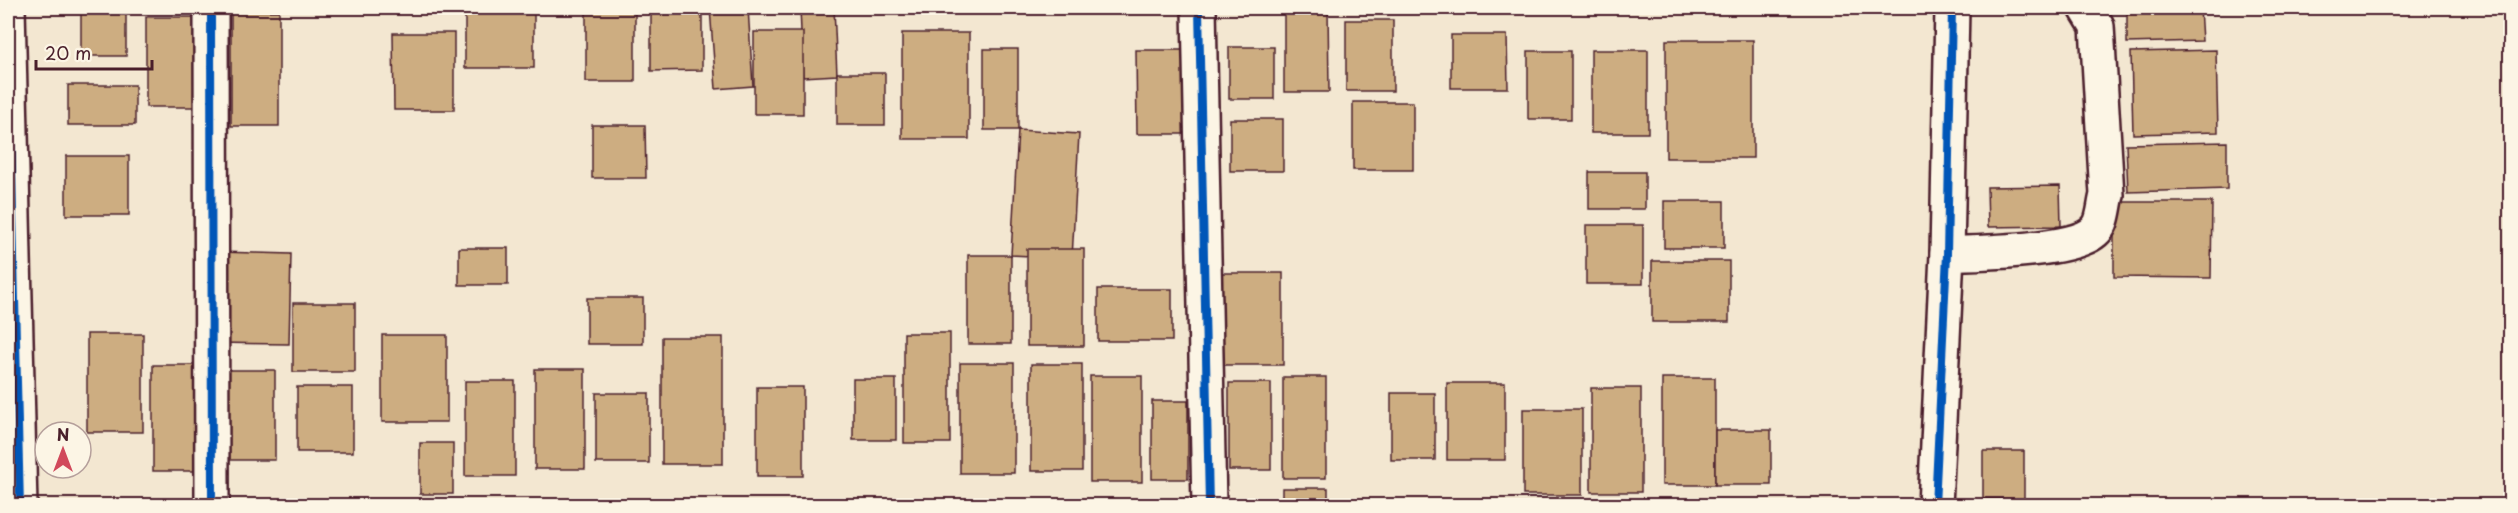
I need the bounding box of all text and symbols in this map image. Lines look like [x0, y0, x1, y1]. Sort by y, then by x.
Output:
scale bar [36, 33, 152, 71]
text: 20 m [45, 39, 91, 66]
north arrow [33, 420, 93, 480]
text: N [57, 422, 69, 446]

